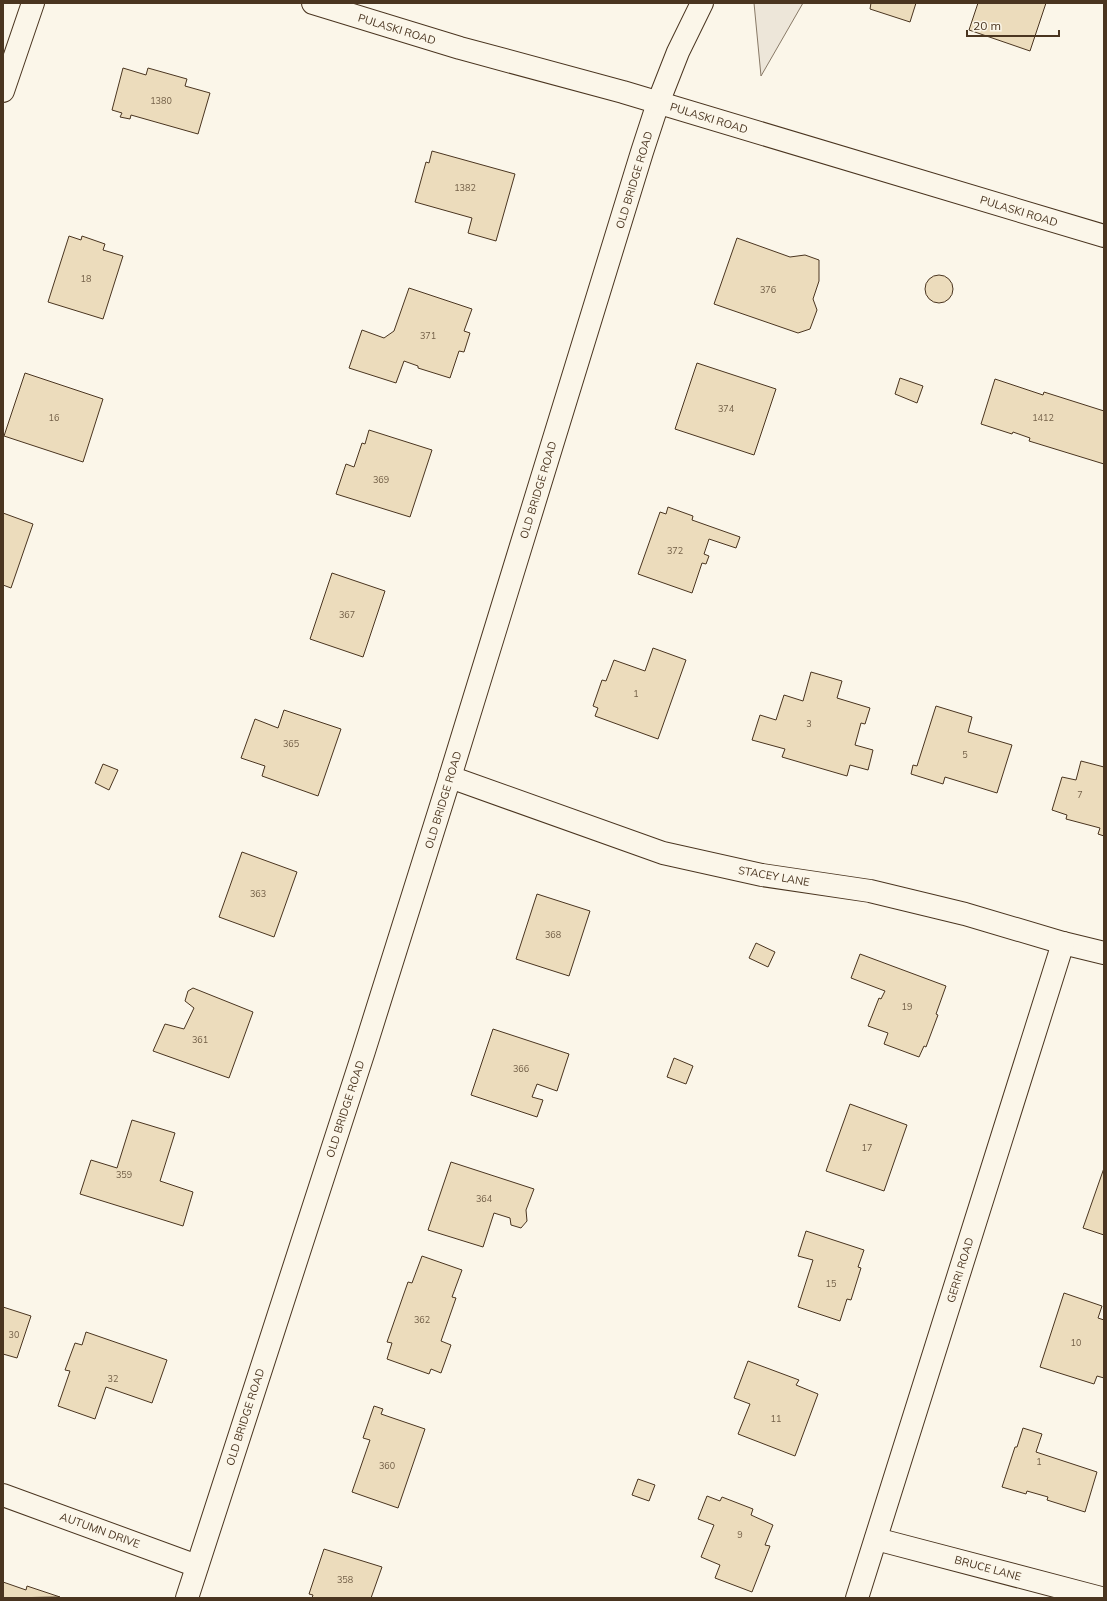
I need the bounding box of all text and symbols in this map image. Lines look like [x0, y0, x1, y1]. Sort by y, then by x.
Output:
street label: PULASKI ROAD [356, 11, 438, 47]
scale bar [967, 12, 1059, 38]
text: 20 m [973, 18, 1001, 33]
house number: 1380 [150, 95, 172, 106]
street label: PULASKI ROAD [668, 100, 750, 136]
street label: OLD BRIDGE ROAD [612, 130, 656, 230]
house number: 1382 [454, 182, 476, 193]
street label: PULASKI ROAD [978, 193, 1060, 229]
house number: 18 [81, 273, 91, 284]
house number: 376 [760, 284, 776, 295]
house number: 371 [420, 330, 436, 341]
house number: 374 [718, 403, 735, 414]
house number: 16 [49, 412, 59, 423]
house number: 1412 [1032, 412, 1054, 423]
street label: OLD BRIDGE ROAD [516, 440, 560, 540]
house number: 369 [373, 474, 389, 485]
house number: 372 [667, 545, 683, 556]
house number: 367 [339, 609, 355, 620]
house number: 1 [633, 688, 639, 699]
house number: 3 [806, 718, 812, 729]
house number: 365 [283, 738, 300, 749]
house number: 5 [962, 749, 968, 760]
street label: OLD BRIDGE ROAD [421, 750, 465, 850]
house number: 7 [1077, 789, 1083, 800]
street label: STACEY LANE [737, 863, 811, 889]
house number: 363 [250, 888, 266, 899]
house number: 368 [545, 929, 561, 940]
house number: 19 [902, 1001, 912, 1012]
house number: 361 [192, 1034, 208, 1045]
street label: OLD BRIDGE ROAD [323, 1059, 367, 1159]
house number: 366 [513, 1063, 529, 1074]
house number: 17 [862, 1142, 872, 1153]
house number: 359 [116, 1169, 132, 1180]
house number: 364 [476, 1193, 493, 1204]
street label: GERRI ROAD [943, 1236, 977, 1304]
house number: 15 [826, 1278, 837, 1289]
house number: 362 [414, 1314, 430, 1325]
house number: 30 [9, 1329, 19, 1340]
house number: 10 [1071, 1337, 1081, 1348]
street label: OLD BRIDGE ROAD [223, 1367, 267, 1467]
house number: 32 [108, 1373, 118, 1384]
house number: 11 [771, 1413, 781, 1424]
house number: 1 [1036, 1456, 1042, 1467]
house number: 360 [379, 1460, 395, 1471]
street label: AUTUMN DRIVE [58, 1509, 142, 1551]
house number: 9 [737, 1529, 743, 1540]
street label: BRUCE LANE [953, 1552, 1023, 1584]
house number: 358 [337, 1574, 353, 1585]

